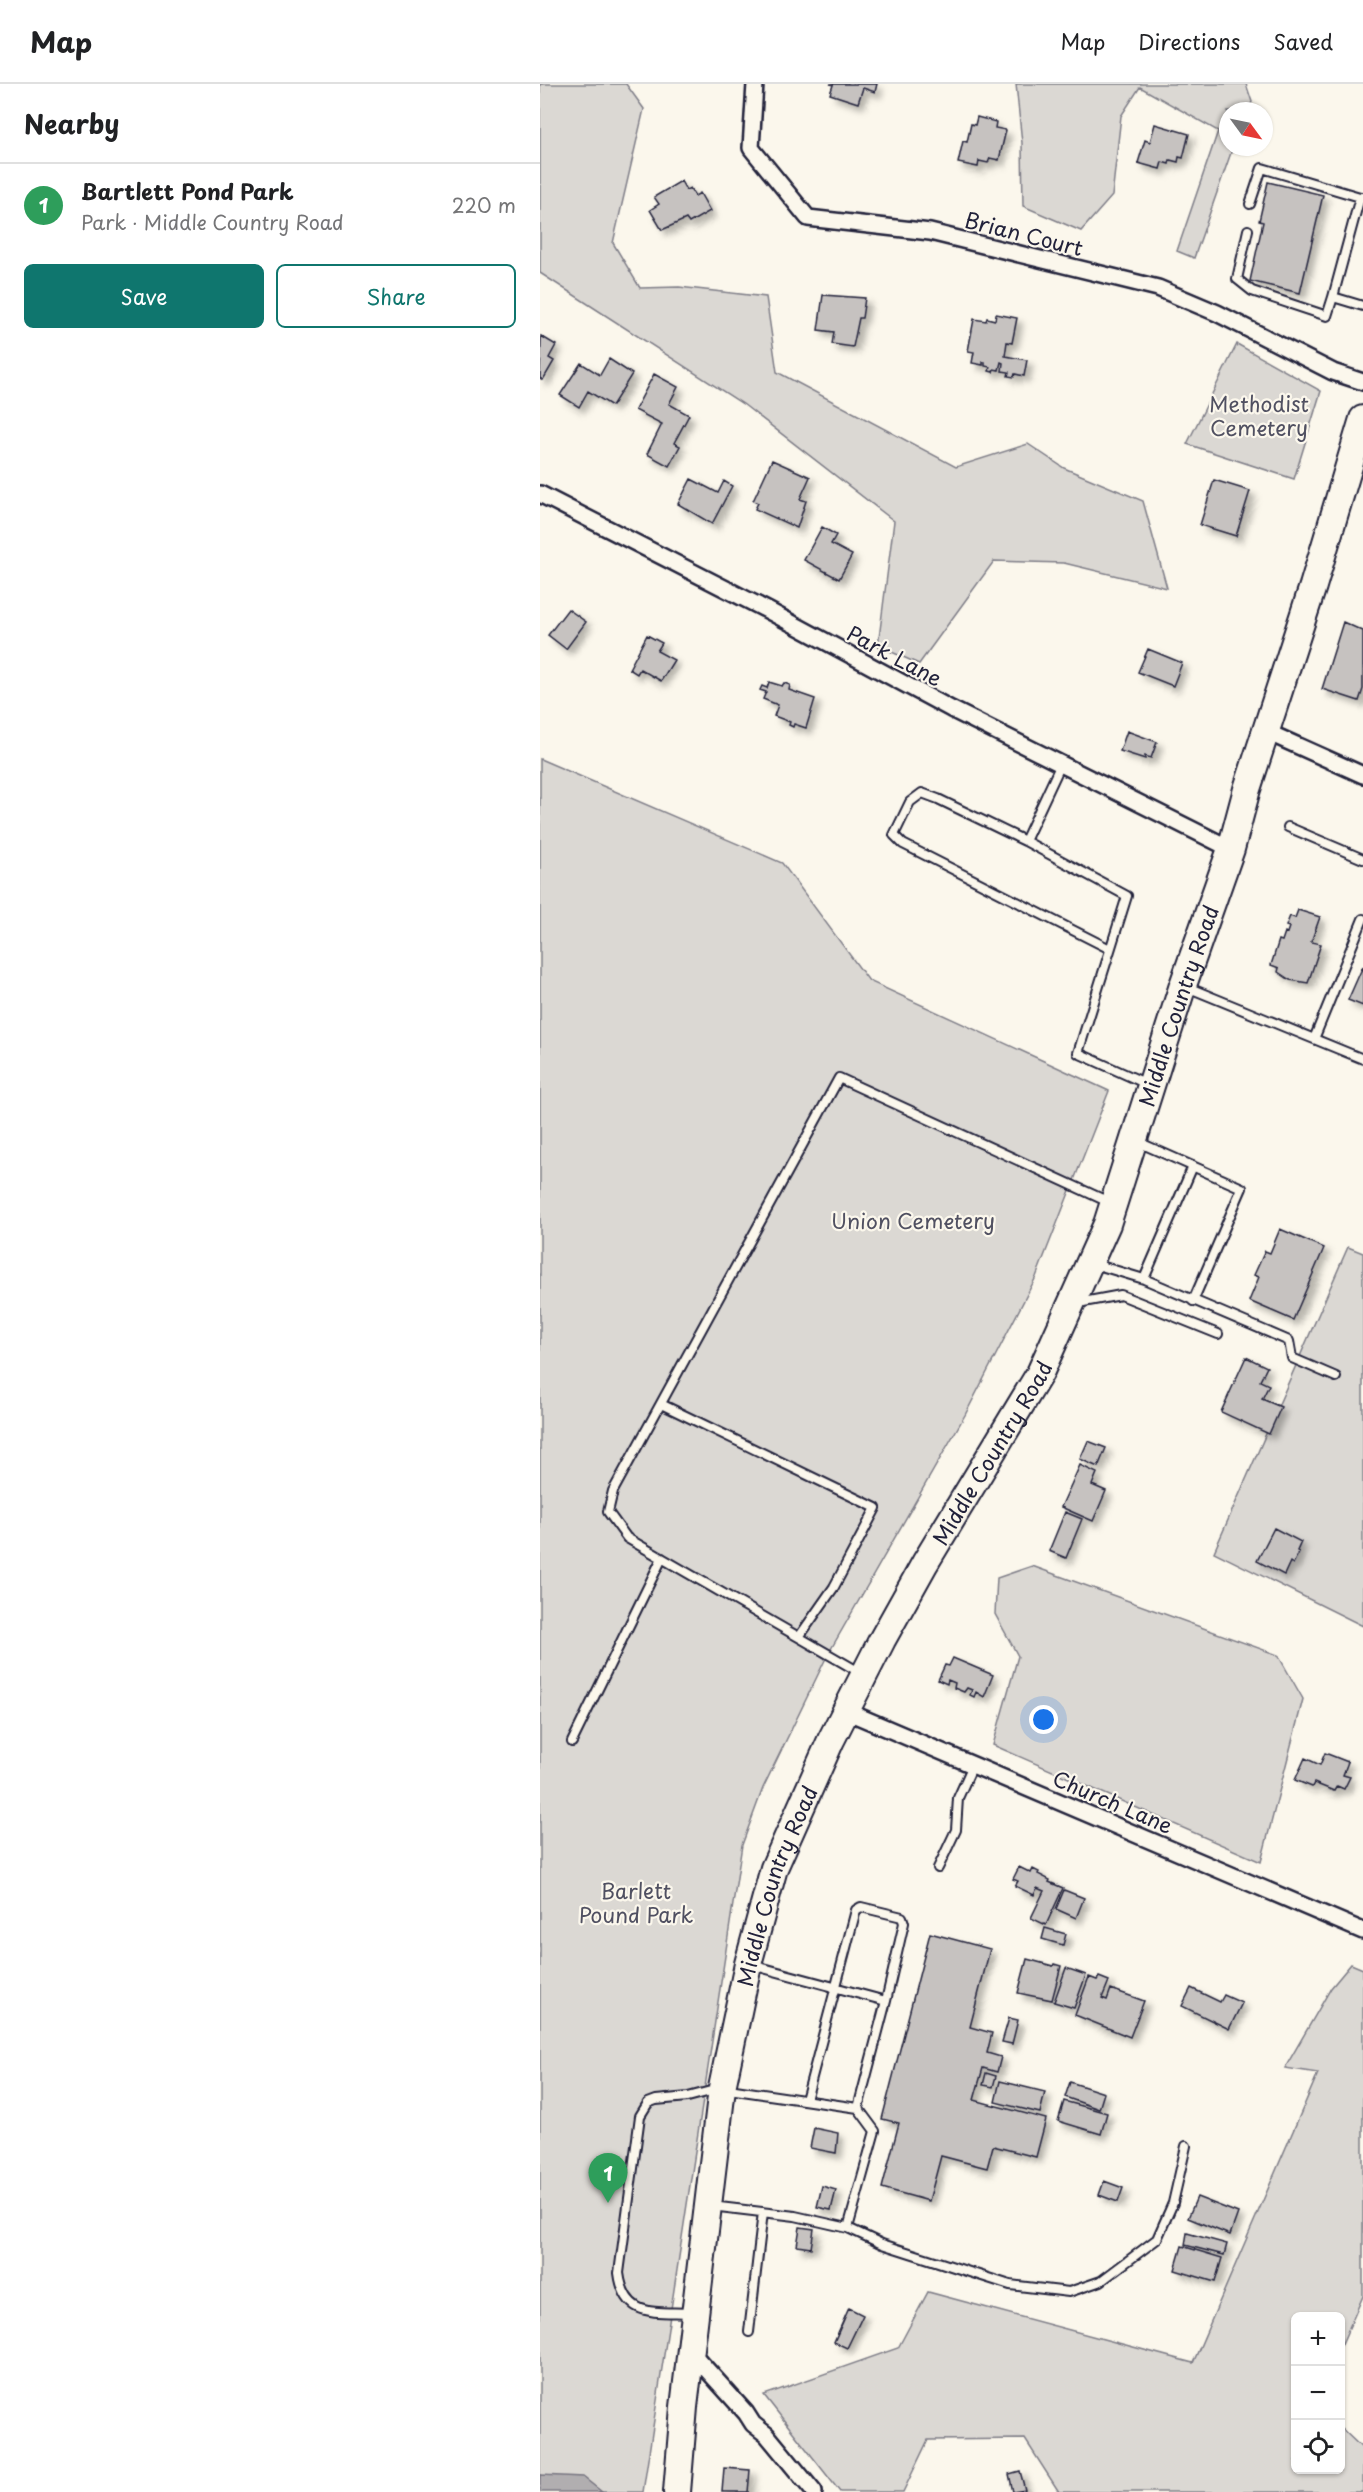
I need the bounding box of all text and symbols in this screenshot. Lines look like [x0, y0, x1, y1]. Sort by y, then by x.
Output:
text: Map [30, 20, 92, 63]
text: Map [1060, 25, 1105, 57]
text: Directions [1138, 25, 1240, 57]
text: Saved [1273, 25, 1333, 57]
north arrow [1219, 102, 1273, 156]
text: Nearby [24, 104, 119, 143]
text: Bartlett Pond Park [81, 174, 294, 207]
text: 1 [39, 190, 48, 220]
text: 220 m [452, 190, 516, 220]
street label: Brian Court [961, 203, 1087, 263]
text: Park · Middle Country Road [81, 207, 344, 237]
button: Save [24, 264, 264, 328]
button: Share [276, 264, 516, 328]
park label: Methodist Cemetery [1209, 387, 1309, 443]
street label: Park Lane [842, 616, 948, 694]
street label: Middle Country Road [1129, 901, 1226, 1110]
park label: Union Cemetery [831, 1204, 995, 1236]
street label: Middle Country Road [924, 1356, 1059, 1551]
your location [1029, 1705, 1058, 1734]
street label: Church Lane [1048, 1761, 1178, 1841]
street label: Middle Country Road [728, 1781, 825, 1989]
park label: Barlett Pound Park [579, 1874, 694, 1930]
pin: 1 [588, 2154, 628, 2203]
map controls [1291, 2312, 1345, 2474]
button: + [1291, 2312, 1345, 2366]
button: − [1291, 2366, 1345, 2420]
button: locate [1291, 2420, 1345, 2474]

